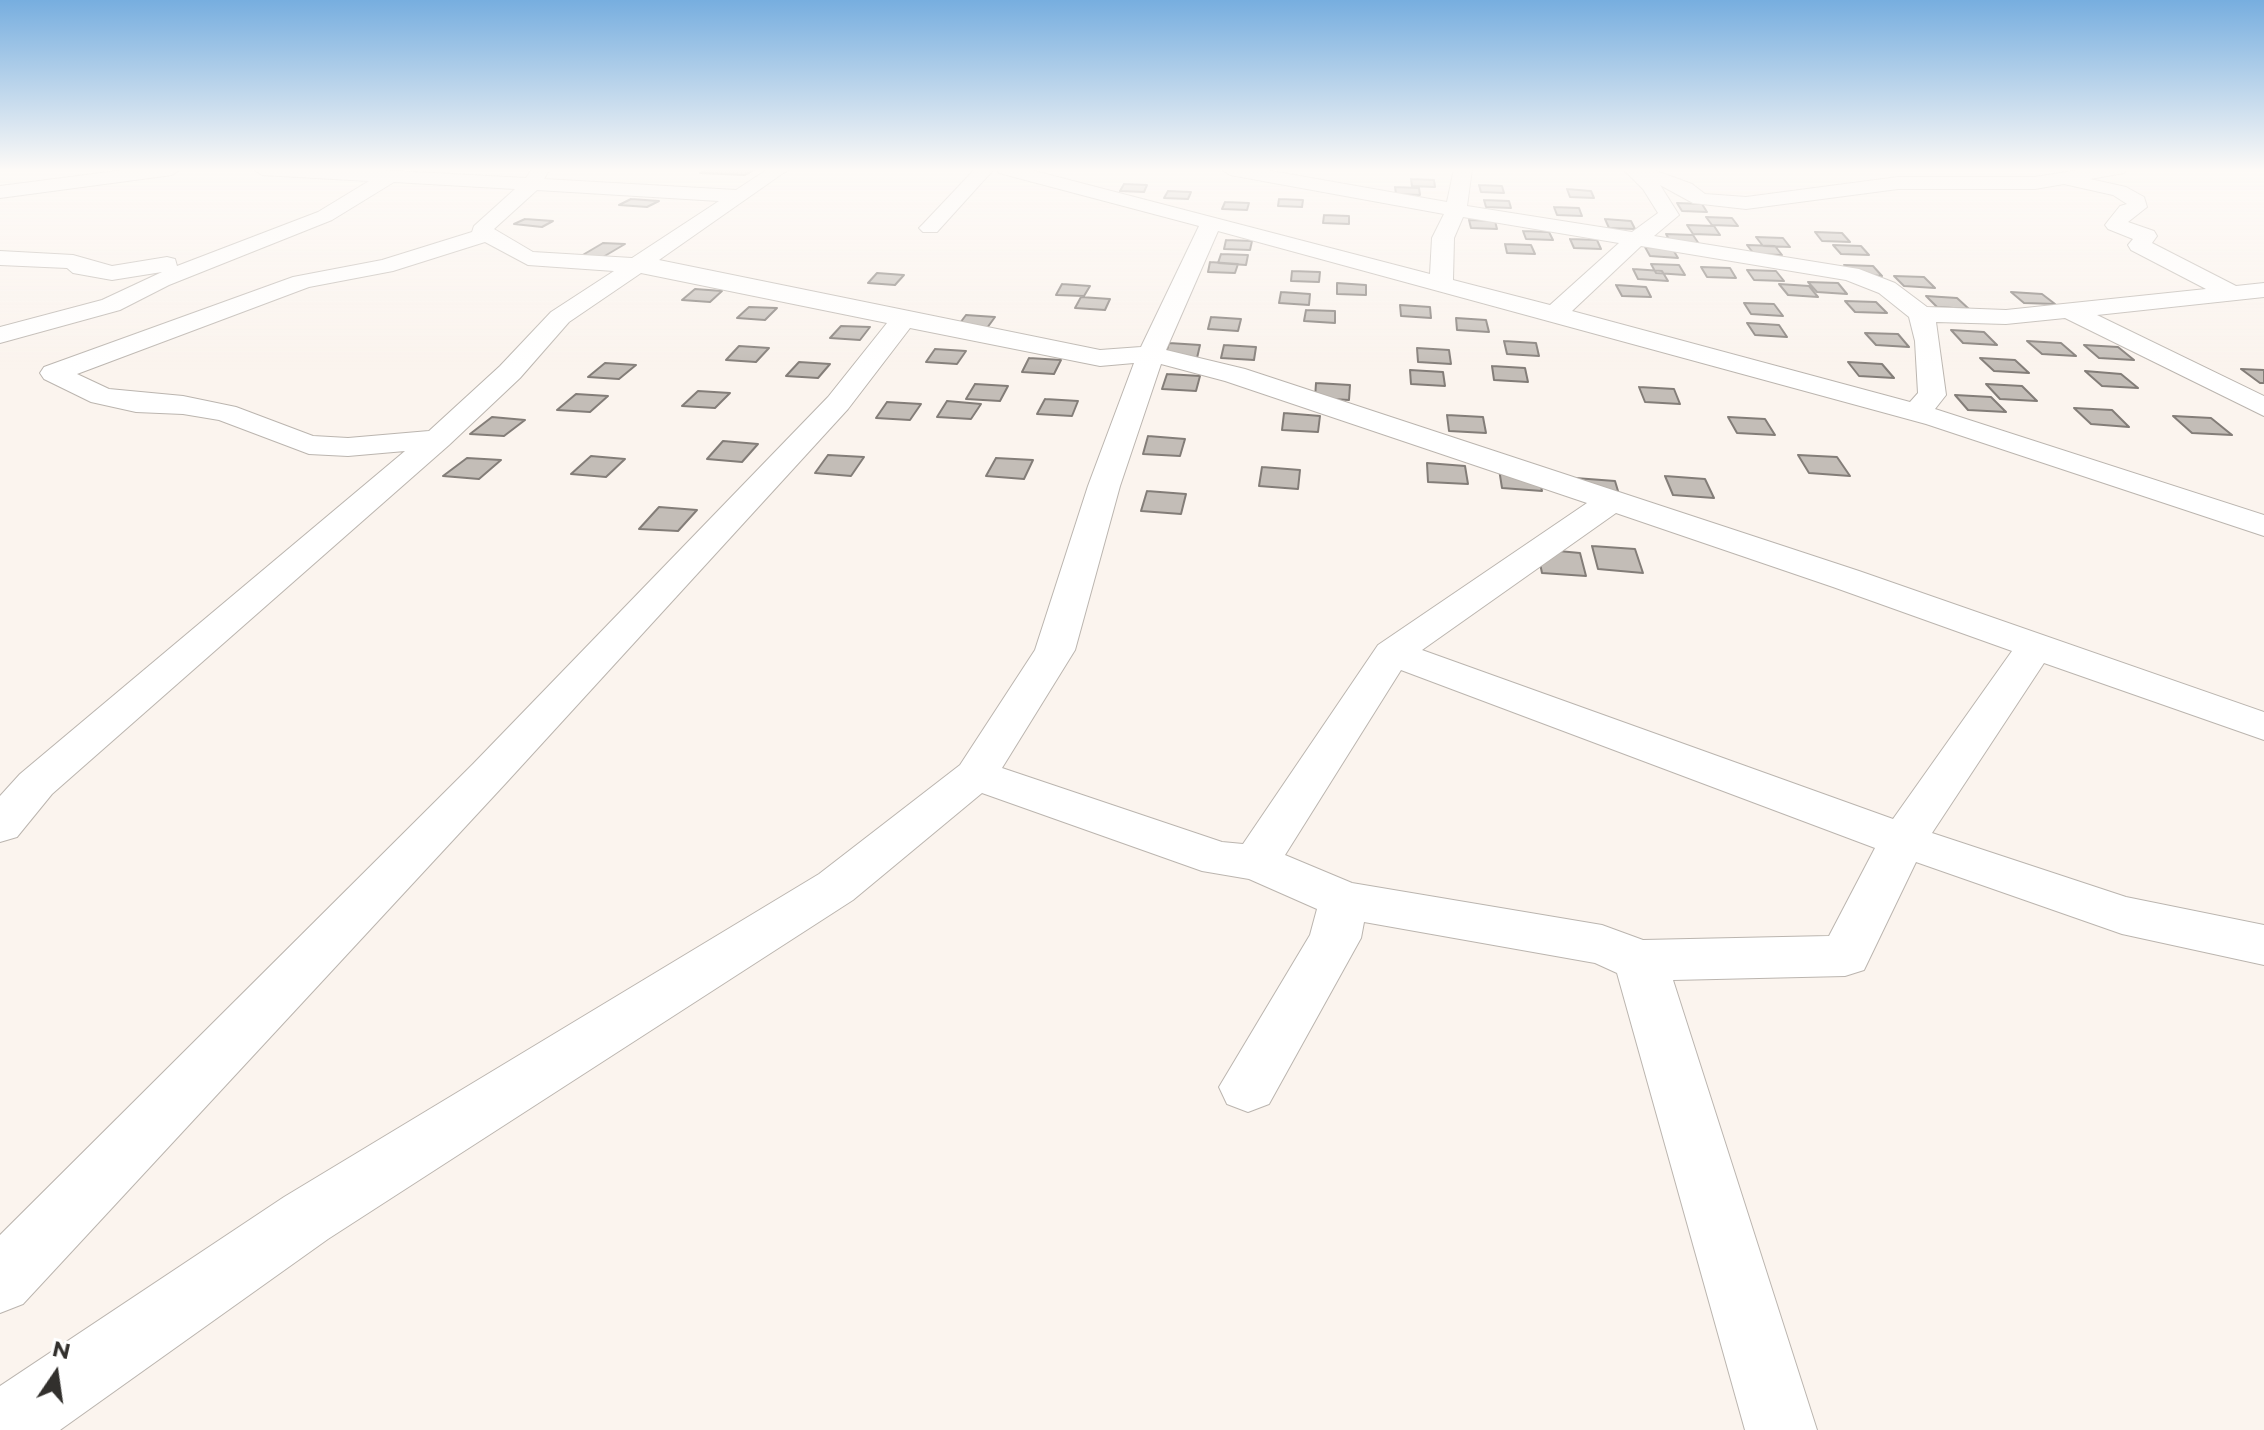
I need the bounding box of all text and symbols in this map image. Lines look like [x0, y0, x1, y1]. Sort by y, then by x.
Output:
north arrow [16, 1334, 96, 1414]
text: N [50, 1335, 73, 1365]

